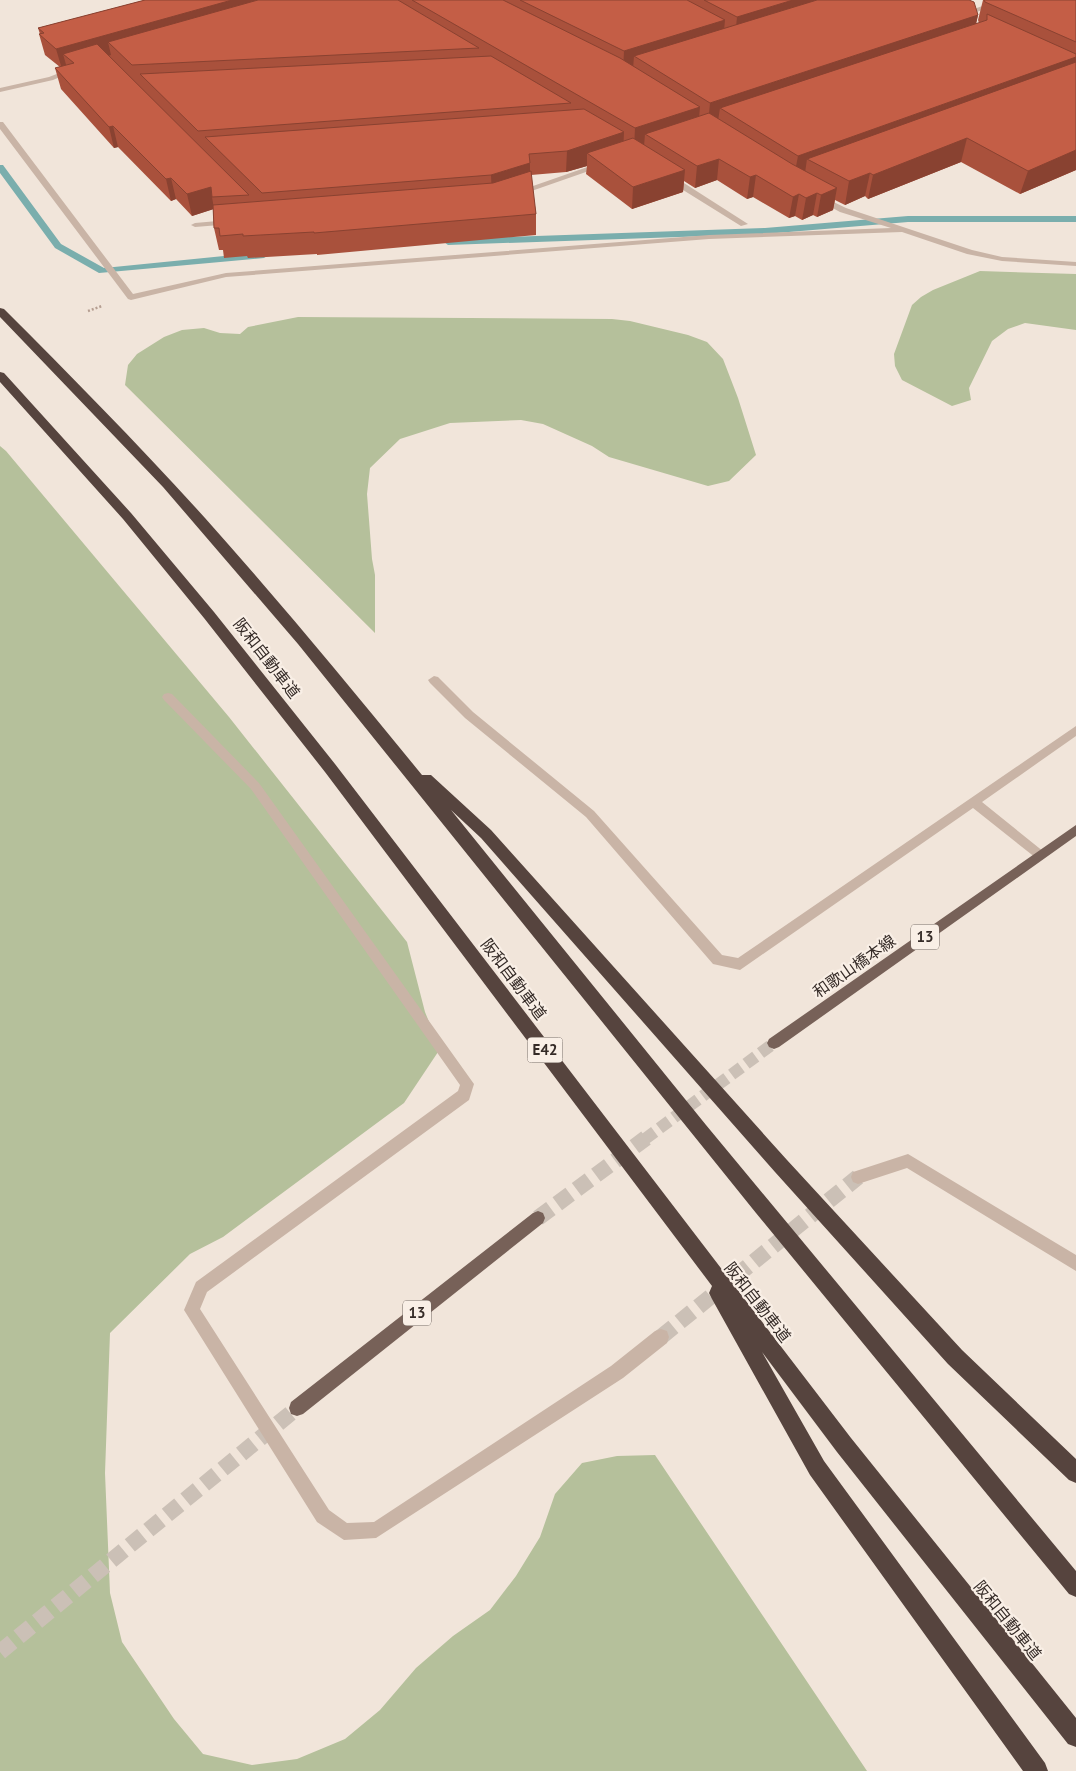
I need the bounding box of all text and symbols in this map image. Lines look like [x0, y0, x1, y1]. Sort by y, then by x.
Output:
street label: 阪和自動車道 [230, 614, 304, 702]
road number: 13 [911, 924, 939, 950]
street label: 和歌山橋本線 [809, 930, 899, 1002]
street label: 阪和自動車道 [477, 935, 551, 1023]
road number: E42 [528, 1038, 562, 1062]
street label: 阪和自動車道 [721, 1258, 795, 1346]
road number: 13 [403, 1300, 431, 1326]
street label: 阪和自動車道 [970, 1576, 1046, 1664]

